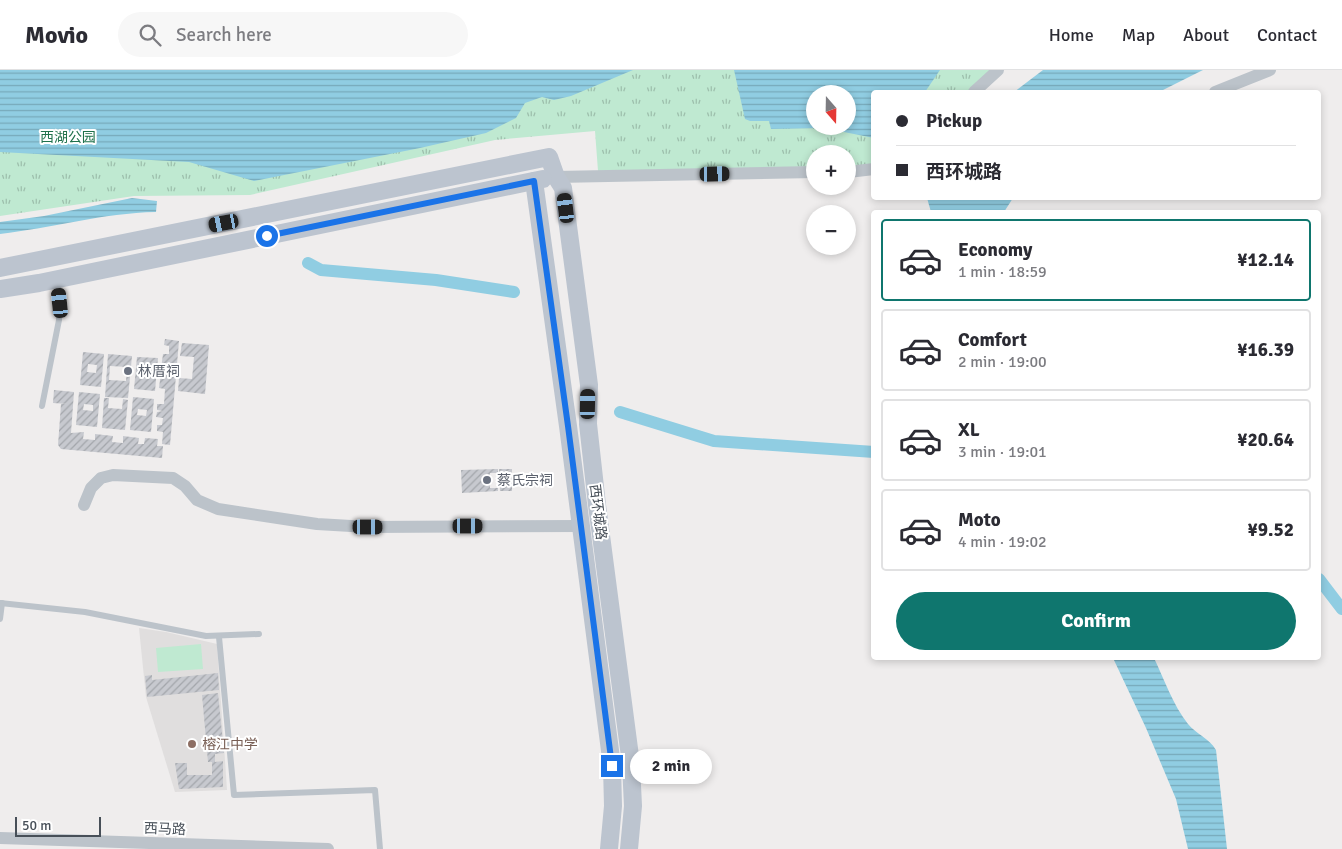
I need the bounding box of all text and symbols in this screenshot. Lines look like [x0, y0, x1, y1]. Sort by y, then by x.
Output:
search box [118, 12, 468, 57]
text: Movio [25, 20, 88, 50]
icon: search [136, 21, 164, 49]
text: Search here [176, 23, 272, 47]
text: Home [1049, 24, 1094, 46]
text: Map [1122, 24, 1155, 46]
text: About [1183, 24, 1229, 46]
text: Contact [1257, 24, 1317, 46]
north arrow [806, 85, 856, 135]
map controls [806, 85, 856, 255]
text: Pickup [926, 109, 982, 133]
park label: 西湖公园 [40, 129, 96, 146]
button: + [806, 145, 856, 195]
text: 西环城路 [926, 160, 1002, 184]
car [699, 166, 730, 182]
car [556, 192, 575, 224]
button: − [806, 205, 856, 255]
car [207, 213, 240, 233]
route start [256, 225, 278, 247]
icon: car [898, 238, 943, 283]
text: Economy [958, 238, 1032, 262]
text: ¥12.14 [1237, 248, 1294, 272]
text: 1 min · 18:59 [958, 262, 1047, 282]
car [50, 287, 69, 319]
icon: car [898, 328, 943, 373]
text: Comfort [958, 328, 1027, 352]
text: ¥16.39 [1237, 338, 1294, 362]
text: 2 min · 19:00 [958, 352, 1047, 372]
place label: 林厝祠 [138, 363, 180, 380]
marker: 林厝祠 [122, 365, 134, 377]
car [580, 389, 595, 419]
icon: car [898, 418, 943, 463]
text: XL [958, 418, 980, 442]
text: ¥20.64 [1237, 428, 1294, 452]
text: 3 min · 19:01 [958, 442, 1047, 462]
place label: 蔡氏宗祠 [497, 472, 553, 489]
marker: 蔡氏宗祠 [481, 474, 493, 486]
street label: 西环城路 [586, 483, 610, 541]
icon: car [898, 508, 943, 553]
text: Moto [958, 508, 1001, 532]
text: ¥9.52 [1248, 518, 1294, 542]
car [453, 519, 483, 534]
car [353, 520, 383, 535]
text: 4 min · 19:02 [958, 532, 1047, 552]
button: Confirm [896, 592, 1296, 650]
place label: 榕江中学 [202, 736, 258, 753]
marker: 榕江中学 [186, 738, 198, 750]
callout: 2 min [630, 748, 712, 784]
route end [601, 755, 623, 777]
text: 2 min [652, 756, 690, 776]
scale bar [15, 814, 101, 837]
text: 50 m [22, 817, 51, 834]
street label: 西马路 [144, 820, 186, 838]

